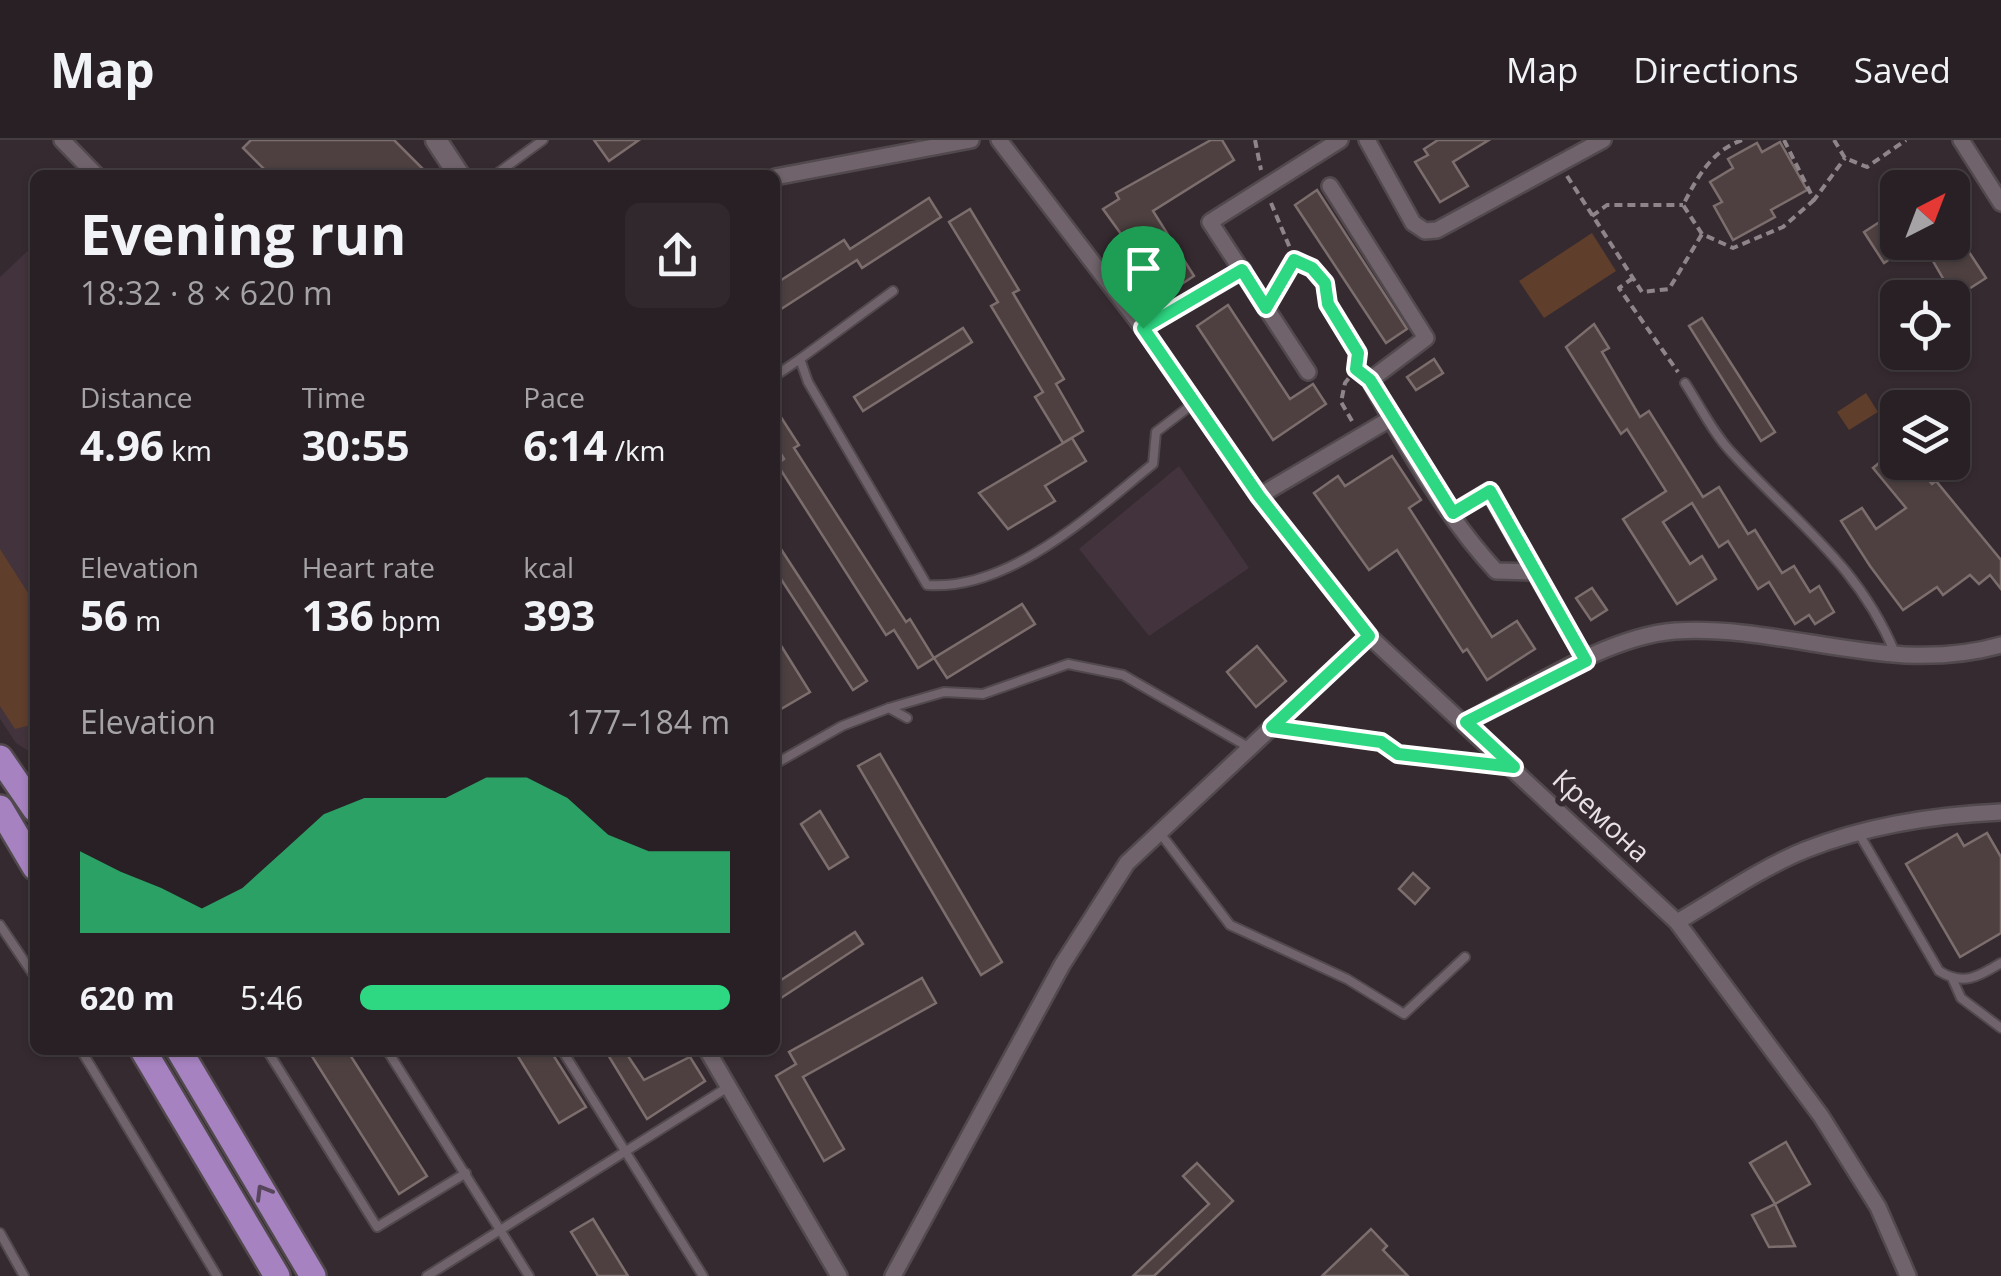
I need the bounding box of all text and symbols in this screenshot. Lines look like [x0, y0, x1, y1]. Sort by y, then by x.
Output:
text: Map [50, 37, 155, 102]
text: Map [1506, 46, 1578, 93]
text: Directions [1633, 46, 1799, 93]
text: Saved [1854, 46, 1951, 93]
north arrow [1880, 170, 1970, 260]
map controls [1880, 170, 1970, 480]
text: Evening run [80, 196, 406, 271]
button: share [625, 203, 730, 308]
pin [1101, 226, 1186, 329]
icon: arrive [1116, 241, 1171, 296]
text: 18:32 · 8 × 620 m [80, 271, 333, 314]
button: locate [1880, 280, 1970, 370]
text: Distance [80, 378, 193, 416]
text: Time [302, 378, 366, 416]
text: Pace [523, 378, 585, 416]
button: layers [1880, 390, 1970, 480]
text: 4.96 [80, 416, 164, 473]
text: 30:55 [302, 416, 410, 473]
text: 6:14 [523, 416, 607, 473]
text: km [164, 431, 212, 469]
text: /km [607, 431, 666, 469]
text: Elevation [80, 548, 199, 586]
text: Heart rate [302, 548, 435, 586]
text: kcal [523, 548, 574, 586]
text: 56 [80, 586, 128, 643]
text: 136 [302, 586, 374, 643]
text: 393 [523, 586, 595, 643]
text: m [128, 601, 161, 639]
text: bpm [374, 601, 441, 639]
text: Elevation [80, 700, 216, 743]
text: 177–184 m [566, 700, 730, 743]
street label: Кремона [1545, 760, 1659, 870]
text: 620 m [80, 976, 175, 1019]
text: 5:46 [240, 976, 303, 1019]
one-way arrow [256, 1185, 275, 1203]

